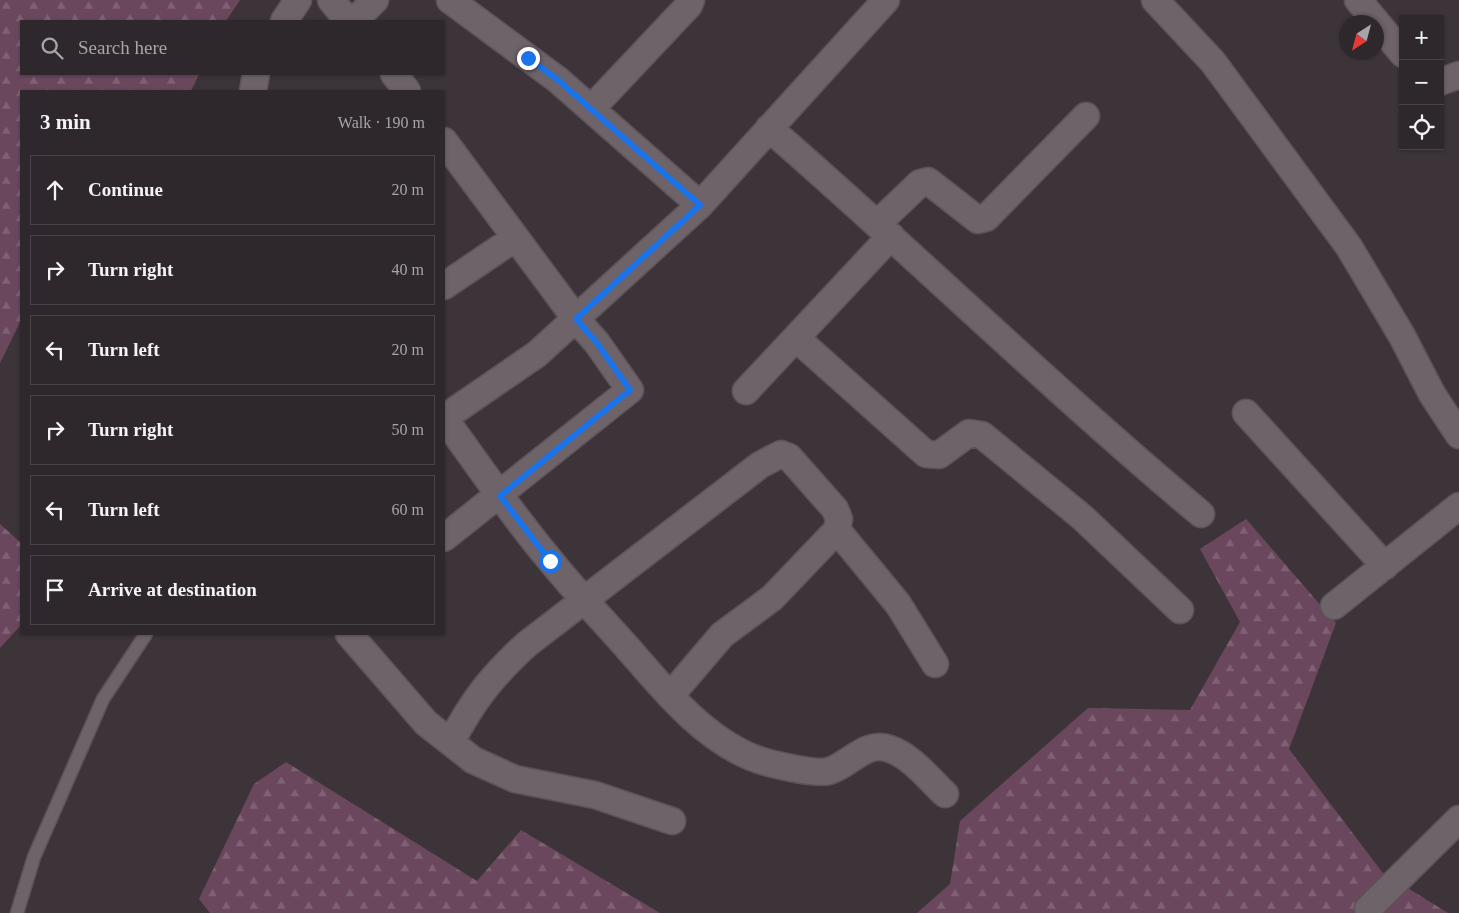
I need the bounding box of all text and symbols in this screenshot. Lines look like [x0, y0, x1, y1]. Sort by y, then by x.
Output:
north arrow [1339, 15, 1384, 60]
map controls [1399, 15, 1444, 150]
button: + [1399, 15, 1444, 60]
search box [20, 20, 445, 75]
icon: search [38, 34, 66, 62]
text: Search here [78, 37, 167, 58]
route end [517, 47, 540, 70]
button: − [1399, 60, 1444, 105]
button: locate [1399, 105, 1444, 150]
text: 3 min [40, 110, 91, 134]
text: Walk · 190 m [338, 114, 425, 131]
icon: ahead [41, 176, 69, 204]
text: Continue [88, 179, 163, 200]
text: 20 m [392, 181, 424, 198]
icon: right [41, 256, 69, 284]
text: Turn right [88, 259, 173, 280]
text: 40 m [392, 261, 424, 278]
icon: left [41, 336, 69, 364]
text: Turn left [88, 339, 160, 360]
text: 20 m [392, 341, 424, 358]
icon: right [41, 416, 69, 444]
text: Turn right [88, 419, 173, 440]
text: 50 m [392, 421, 424, 438]
icon: left [41, 496, 69, 524]
text: Turn left [88, 499, 160, 520]
text: 60 m [392, 501, 424, 518]
route start [539, 550, 562, 573]
icon: arrive [41, 576, 69, 604]
text: Arrive at destination [88, 579, 257, 600]

